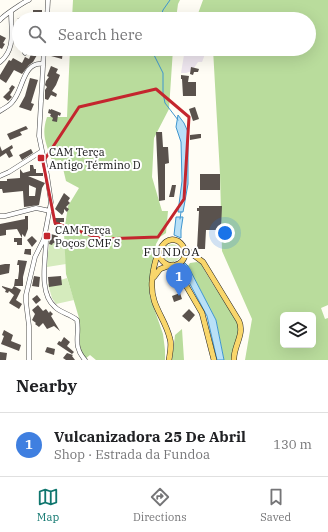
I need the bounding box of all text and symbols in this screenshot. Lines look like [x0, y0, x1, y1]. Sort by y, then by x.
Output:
search box [12, 12, 316, 56]
icon: search [26, 23, 48, 45]
text: Search here [58, 25, 143, 44]
place label: CAM Terça Antigo Término D [49, 145, 141, 172]
marker: CAM Terça Antigo Término D [36, 153, 46, 163]
place label: CAM Terça Poços CMF S [55, 223, 120, 250]
your location [215, 223, 235, 243]
marker: CAM Terça Poços CMF S [42, 231, 52, 241]
district label: FUNDOA [144, 244, 200, 259]
pin: 1 [166, 263, 192, 296]
map controls [280, 312, 316, 348]
button: layers [280, 312, 316, 348]
text: Nearby [16, 375, 77, 397]
text: Vulcanizadora 25 De Abril [54, 427, 246, 446]
text: 1 [25, 436, 33, 453]
text: 130 m [273, 436, 312, 453]
text: Shop · Estrada da Fundoa [54, 446, 210, 463]
tab: Map [37, 486, 59, 524]
tab: Directions [133, 486, 187, 524]
tab: Saved [260, 486, 291, 524]

